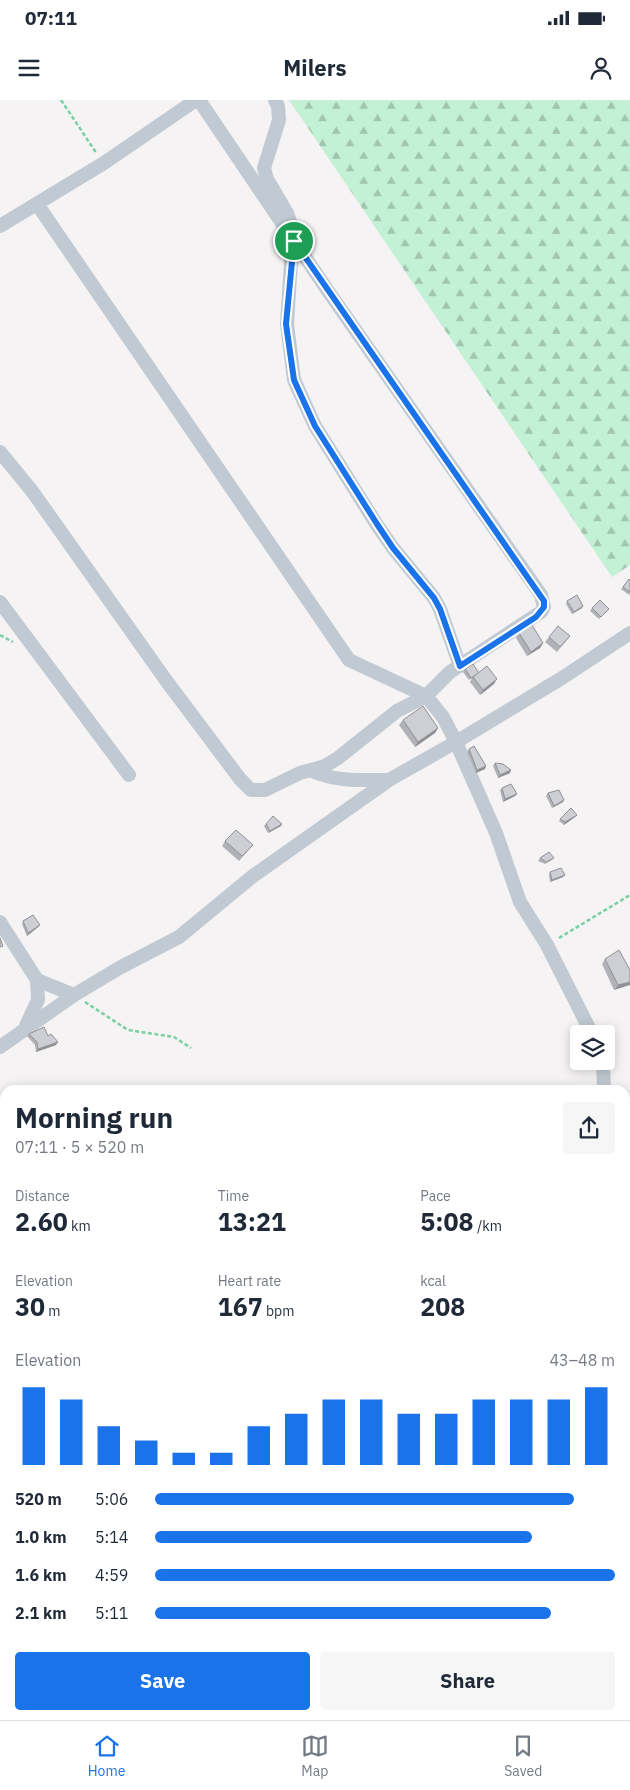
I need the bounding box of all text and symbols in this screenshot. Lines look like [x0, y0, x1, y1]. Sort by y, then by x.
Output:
text: 07:11 [25, 6, 77, 30]
text: Milers [283, 53, 347, 82]
icon: menu [15, 54, 43, 82]
icon: person [587, 54, 615, 82]
pin [273, 220, 315, 262]
icon: arrive [280, 227, 308, 255]
map controls [570, 1025, 615, 1070]
button: layers [570, 1025, 615, 1070]
text: Morning run [15, 1099, 173, 1136]
button: share [563, 1102, 615, 1154]
text: 07:11 · 5 × 520 m [15, 1137, 144, 1157]
text: Distance [15, 1187, 70, 1205]
text: Time [218, 1187, 249, 1205]
text: Pace [420, 1187, 451, 1205]
text: 2.60 [15, 1205, 68, 1238]
text: 13:21 [218, 1205, 286, 1238]
text: 5:08 [420, 1205, 474, 1238]
text: km [68, 1217, 91, 1235]
text: /km [474, 1217, 502, 1235]
text: Elevation [15, 1272, 73, 1290]
text: Heart rate [218, 1272, 281, 1290]
text: kcal [420, 1272, 446, 1290]
text: 30 [15, 1290, 45, 1323]
text: 167 [218, 1290, 263, 1323]
text: 208 [420, 1290, 465, 1323]
text: m [45, 1302, 61, 1320]
text: bpm [263, 1302, 294, 1320]
text: Elevation [15, 1350, 81, 1370]
text: 43–48 m [549, 1350, 615, 1370]
text: 520 m [15, 1489, 62, 1509]
text: 5:06 [95, 1489, 128, 1509]
text: 1.0 km [15, 1527, 66, 1547]
text: 5:14 [95, 1527, 128, 1547]
text: 1.6 km [15, 1565, 66, 1585]
text: 4:59 [95, 1565, 128, 1585]
text: 2.1 km [15, 1603, 66, 1623]
text: 5:11 [95, 1603, 128, 1623]
button: Save [15, 1652, 310, 1710]
button: Share [320, 1652, 615, 1710]
tab: Home [88, 1732, 125, 1780]
tab: Map [301, 1732, 329, 1780]
tab: Saved [504, 1732, 542, 1780]

